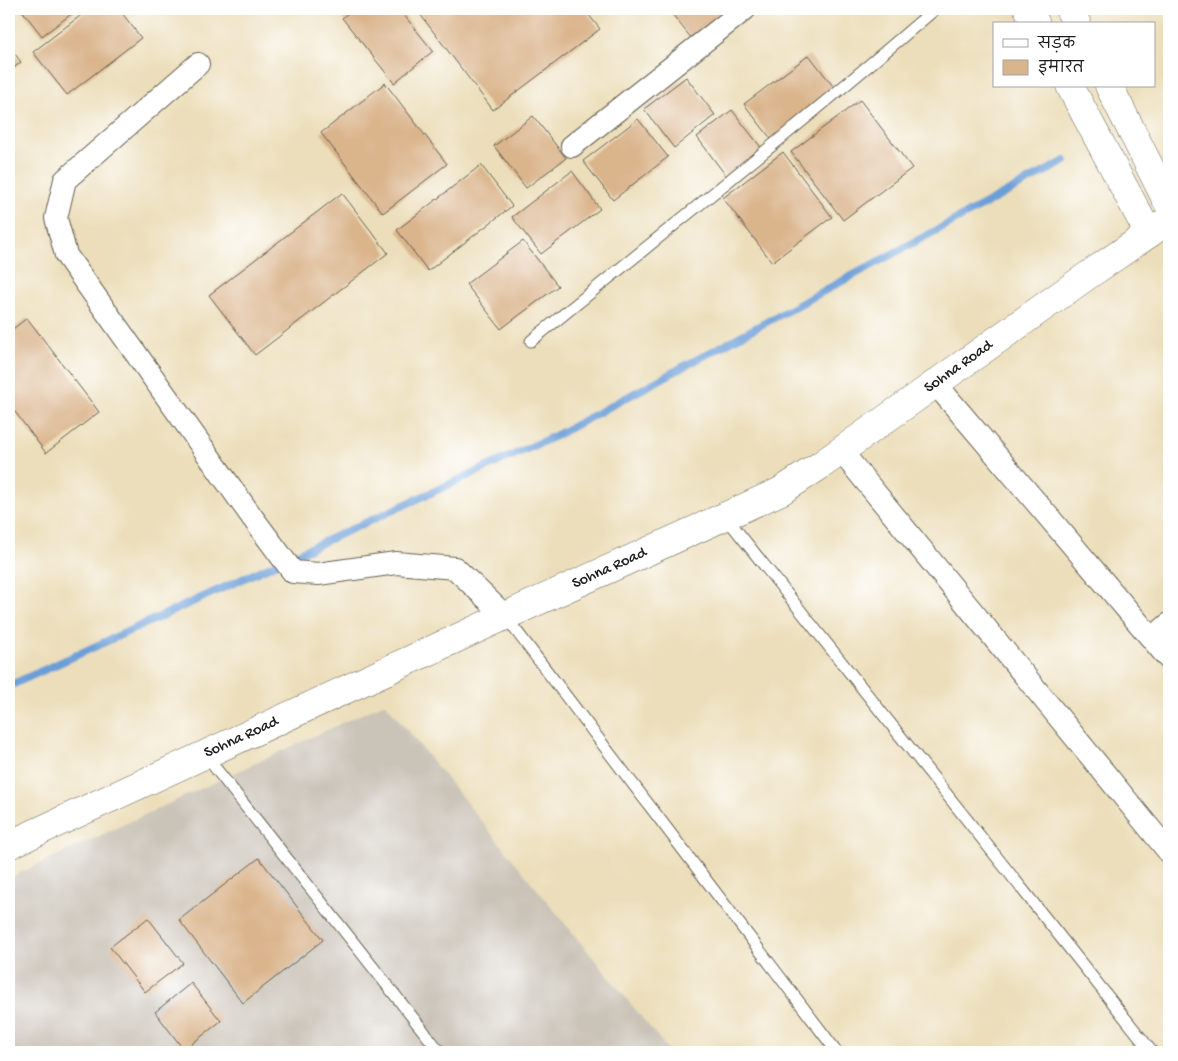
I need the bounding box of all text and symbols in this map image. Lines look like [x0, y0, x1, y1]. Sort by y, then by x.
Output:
legend [993, 22, 1156, 88]
text: सड़क [1037, 36, 1076, 54]
text: इमारत [1038, 59, 1085, 78]
street label: Sohna Road [921, 335, 998, 398]
street label: Sohna Road [569, 543, 651, 594]
street label: Sohna Road [201, 712, 283, 763]

